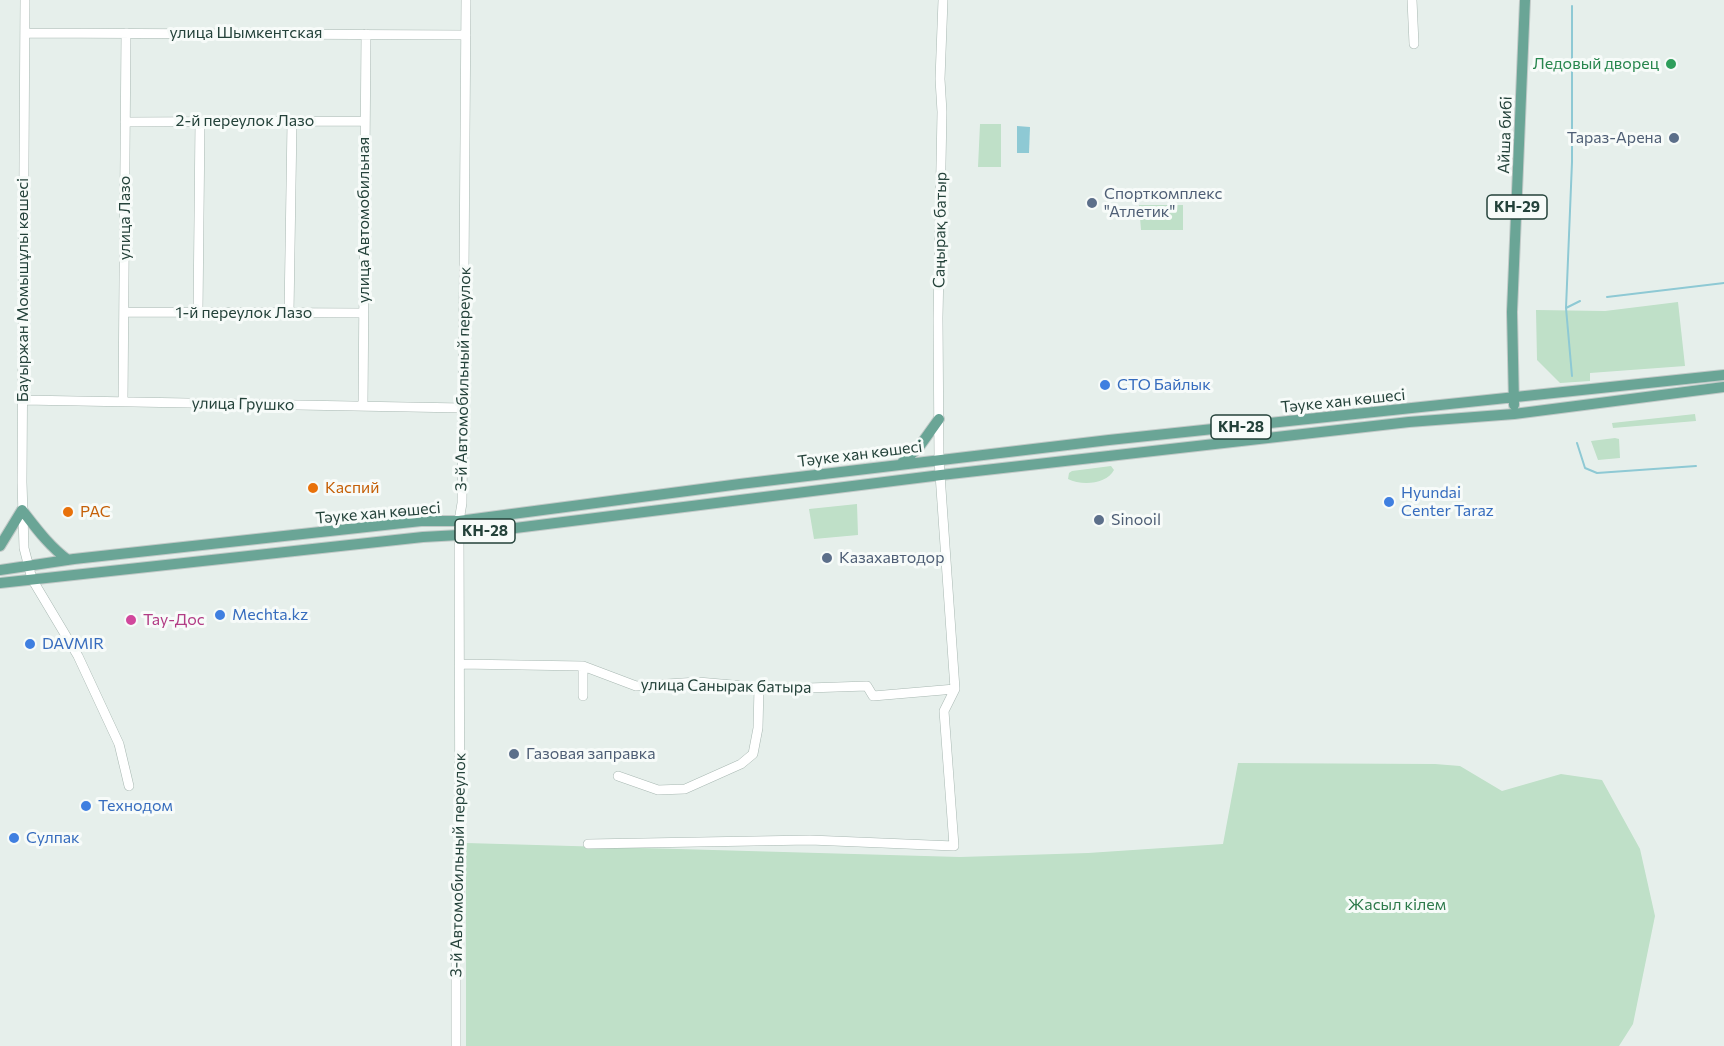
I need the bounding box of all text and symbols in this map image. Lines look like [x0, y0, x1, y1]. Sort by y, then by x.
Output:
street label: улица Шымкентская [170, 23, 322, 43]
place label: Ледовый дворец [1533, 54, 1659, 74]
marker: Ледовый дворец [1664, 57, 1678, 71]
street label: Айша бибі [1494, 96, 1516, 174]
street label: 2-й переулок Лазо [176, 111, 314, 131]
place label: Тараз-Арена [1567, 128, 1662, 148]
marker: Тараз-Арена [1667, 131, 1681, 145]
street label: улица Автомобильная [354, 137, 374, 303]
street label: Саңырақ батыр [929, 172, 951, 288]
street label: улица Лазо [115, 176, 135, 260]
street label: Бауыржан Момышұлы көшесі [13, 178, 33, 402]
place label: Спорткомплекс "Атлетик" [1104, 184, 1222, 222]
road number: КН-29 [1487, 195, 1547, 219]
marker: Спорткомплекс "Атлетик" [1085, 196, 1099, 210]
street label: 3-й Автомобильный переулок [451, 266, 475, 492]
street label: 1-й переулок Лазо [176, 303, 312, 323]
place label: СТО Байлык [1117, 375, 1211, 395]
marker: СТО Байлык [1098, 378, 1112, 392]
street label: Тәуке хан көшесі [1280, 385, 1406, 417]
street label: улица Грушко [191, 394, 295, 414]
road number: КН-28 [1211, 415, 1271, 439]
street label: Тәуке хан көшесі [797, 437, 923, 471]
place label: Каспий [325, 478, 379, 498]
marker: Каспий [306, 481, 320, 495]
place label: Hyundai Center Taraz [1401, 483, 1494, 521]
marker: Hyundai Center Taraz [1382, 495, 1396, 509]
street label: Тәуке хан көшесі [315, 498, 441, 528]
place label: РАС [80, 502, 111, 522]
marker: РАС [61, 505, 75, 519]
place label: Sinooil [1111, 510, 1161, 530]
marker: Sinooil [1092, 513, 1106, 527]
road number: КН-28 [455, 519, 515, 543]
place label: Казахавтодор [839, 548, 944, 568]
marker: Казахавтодор [820, 551, 834, 565]
place label: Mechta.kz [232, 605, 308, 625]
marker: Mechta.kz [213, 608, 227, 622]
place label: Тау-Дос [143, 610, 205, 630]
marker: Тау-Дос [124, 613, 138, 627]
place label: DAVMIR [42, 634, 104, 654]
marker: DAVMIR [23, 637, 37, 651]
street label: улица Санырак батыра [640, 675, 812, 697]
place label: Газовая заправка [526, 744, 656, 764]
marker: Газовая заправка [507, 747, 521, 761]
street label: 3-й Автомобильный переулок [446, 752, 470, 978]
place label: Технодом [98, 796, 173, 816]
marker: Технодом [79, 799, 93, 813]
place label: Сулпак [26, 828, 80, 848]
marker: Сулпак [7, 831, 21, 845]
park label: Жасыл кілем [1348, 895, 1446, 915]

